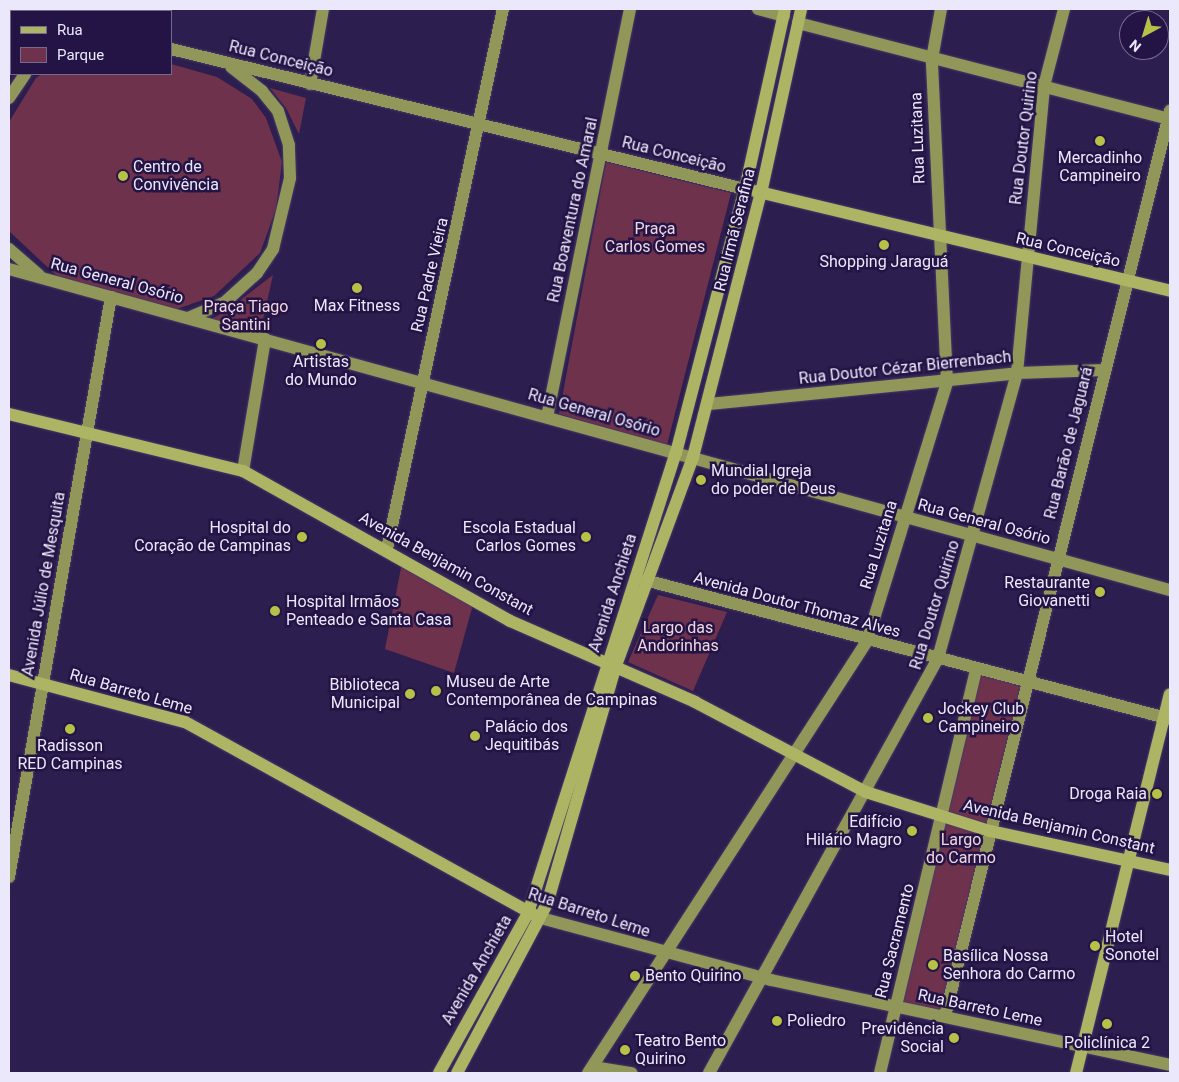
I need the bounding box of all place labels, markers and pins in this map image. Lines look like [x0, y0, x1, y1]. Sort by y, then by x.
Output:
marker: Mercadinho Campineiro [1094, 135, 1106, 147]
place label: Mercadinho Campineiro [1058, 148, 1142, 186]
place label: Centro de Convivência [133, 157, 219, 195]
marker: Centro de Convivência [117, 170, 129, 182]
marker: Shopping Jaraguá [878, 239, 890, 251]
place label: Shopping Jaraguá [820, 252, 948, 272]
marker: Max Fitness [351, 282, 363, 294]
place label: Max Fitness [314, 296, 400, 316]
marker: Artistas do Mundo [315, 338, 327, 350]
place label: Artistas do Mundo [285, 352, 357, 390]
place label: Mundial Igreja do poder de Deus [711, 461, 836, 499]
marker: Mundial Igreja do poder de Deus [695, 474, 707, 486]
place label: Hospital do Coração de Campinas [134, 518, 291, 556]
place label: Escola Estadual Carlos Gomes [463, 518, 576, 556]
marker: Hospital do Coração de Campinas [295, 530, 309, 544]
marker: Escola Estadual Carlos Gomes [580, 531, 592, 543]
place label: Restaurante Giovanetti [1004, 573, 1090, 611]
marker: Restaurante Giovanetti [1094, 586, 1106, 598]
place label: Hospital Irmãos Penteado e Santa Casa [286, 592, 451, 630]
marker: Hospital Irmãos Penteado e Santa Casa [268, 604, 282, 618]
place label: Museu de Arte Contemporânea de Campinas [446, 672, 657, 710]
place label: Biblioteca Municipal [329, 675, 400, 713]
marker: Museu de Arte Contemporânea de Campinas [430, 685, 442, 697]
marker: Biblioteca Municipal [404, 688, 416, 700]
place label: Jockey Club Campineiro [938, 699, 1024, 737]
marker: Jockey Club Campineiro [922, 712, 934, 724]
place label: Palácio dos Jequitibás [485, 717, 568, 755]
marker: Radisson RED Campinas [64, 723, 76, 735]
marker: Palácio dos Jequitibás [469, 730, 481, 742]
place label: Radisson RED Campinas [17, 736, 123, 774]
place label: Droga Raia [1069, 784, 1147, 804]
marker: Droga Raia [1151, 788, 1163, 800]
place label: Edifício Hilário Magro [806, 812, 902, 850]
marker: Edifício Hilário Magro [906, 825, 918, 837]
place label: Hotel Sonotel [1105, 927, 1159, 965]
marker: Hotel Sonotel [1089, 940, 1101, 952]
place label: Basílica Nossa Senhora do Carmo [943, 946, 1075, 984]
marker: Basílica Nossa Senhora do Carmo [927, 959, 939, 971]
place label: Bento Quirino [645, 966, 741, 986]
marker: Bento Quirino [629, 970, 641, 982]
place label: Poliedro [787, 1011, 846, 1031]
marker: Poliedro [771, 1015, 783, 1027]
marker: Policlínica 2 [1100, 1017, 1114, 1031]
place label: Previdência Social [861, 1019, 944, 1057]
place label: Teatro Bento Quirino [635, 1031, 726, 1069]
marker: Previdência Social [948, 1032, 960, 1044]
place label: Policlínica 2 [1064, 1033, 1150, 1053]
marker: Teatro Bento Quirino [619, 1044, 631, 1056]

